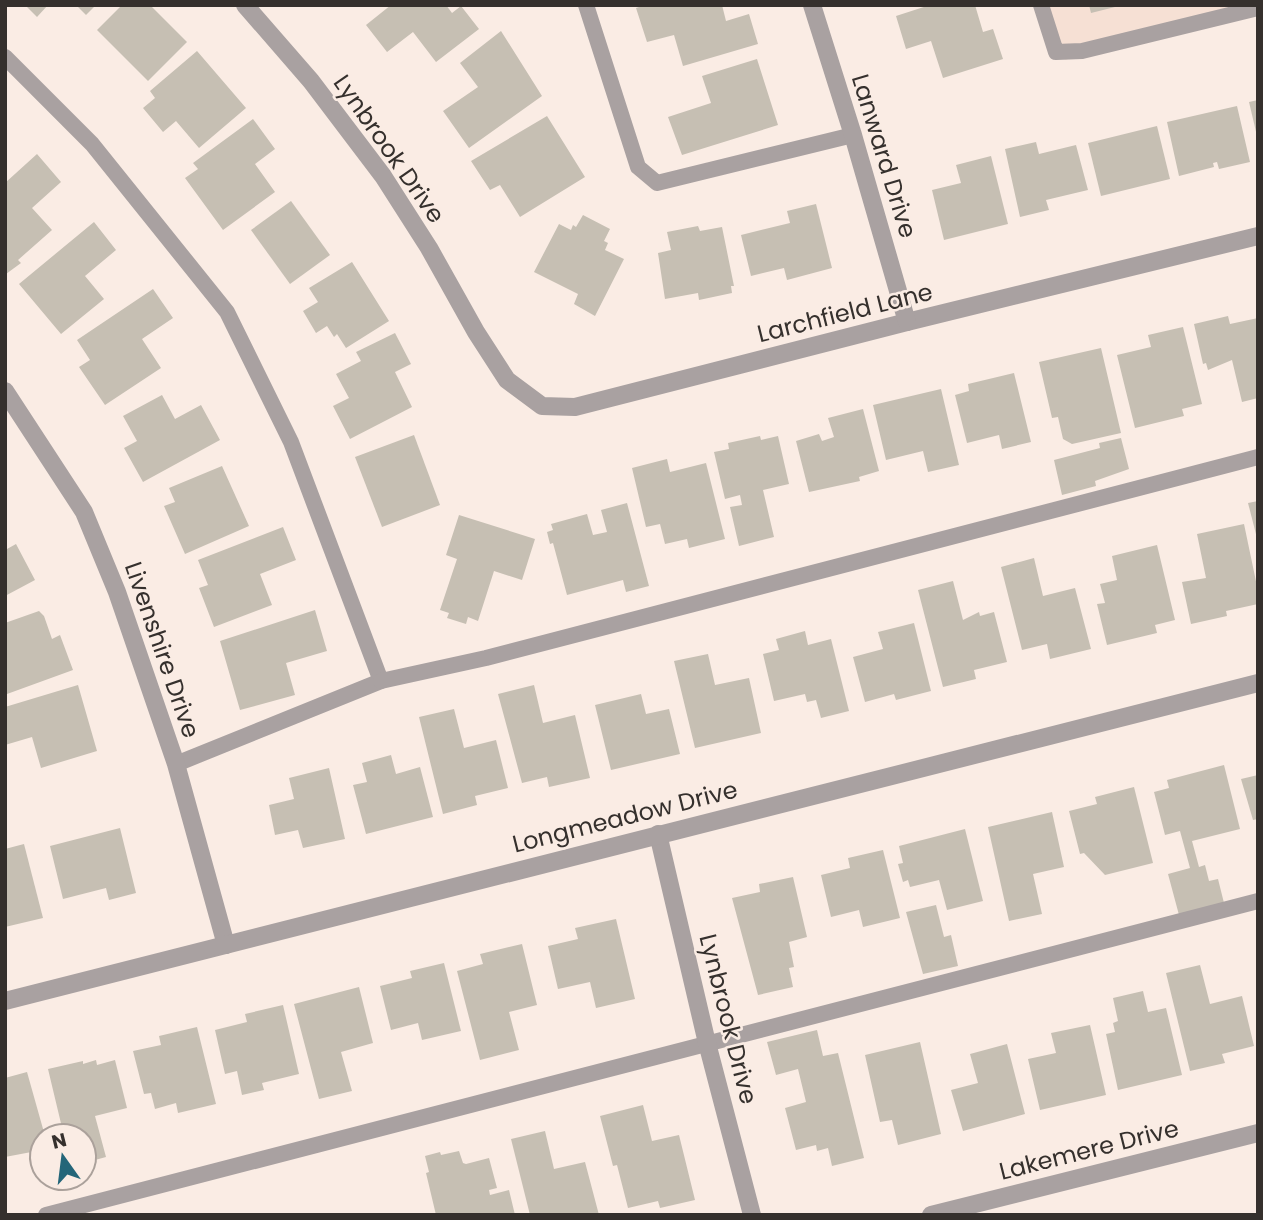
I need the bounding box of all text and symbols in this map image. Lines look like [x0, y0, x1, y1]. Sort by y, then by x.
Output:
street label: Lynbrook Drive [326, 68, 453, 229]
street label: Lanward Drive [844, 70, 925, 242]
street label: Larchfield Lane [754, 275, 936, 350]
street label: Livenshire Drive [117, 557, 208, 742]
street label: Longmeadow Drive [509, 773, 741, 860]
street label: Lynbrook Drive [691, 930, 766, 1107]
street label: Lakemere Drive [996, 1111, 1182, 1188]
north arrow [28, 1122, 98, 1192]
text: N [49, 1126, 69, 1156]

